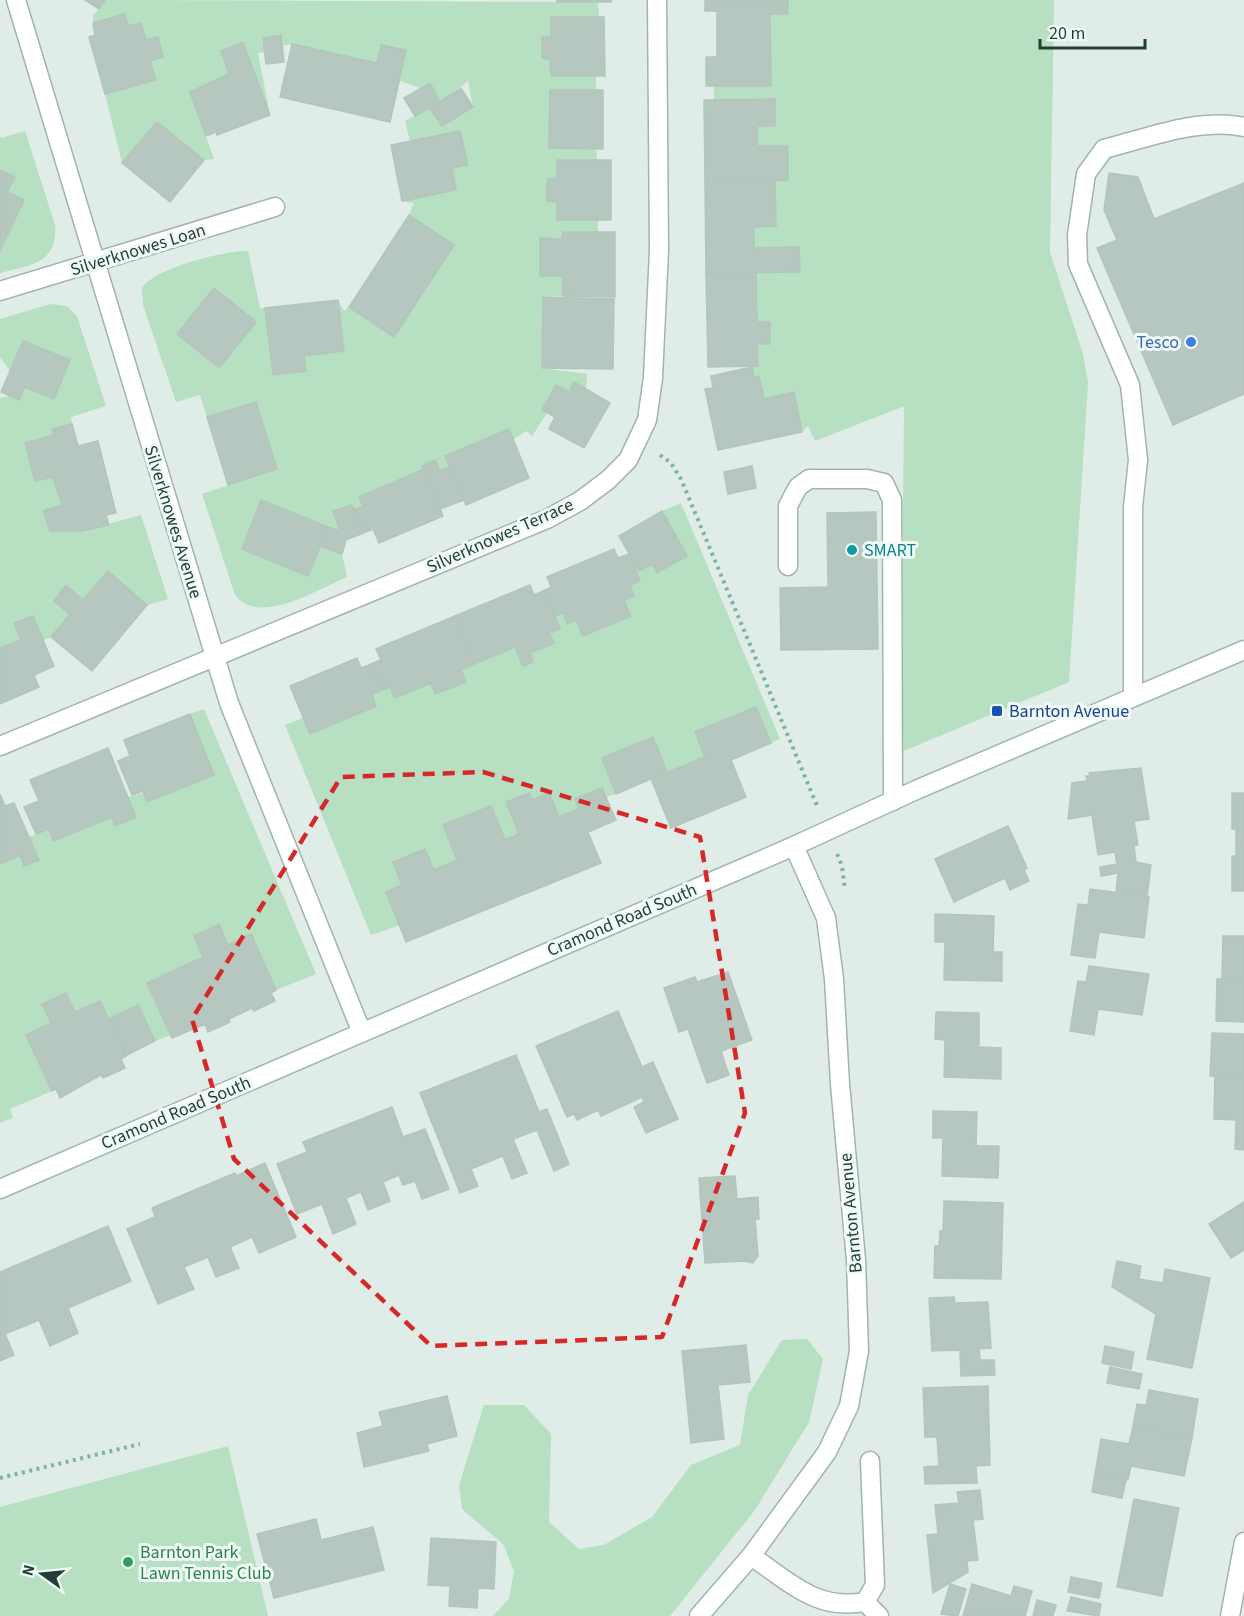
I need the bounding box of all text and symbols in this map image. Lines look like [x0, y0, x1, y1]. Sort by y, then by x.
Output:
scale bar [1040, 12, 1145, 50]
text: 20 m [1049, 21, 1085, 46]
street label: Silverknowes Loan [67, 218, 209, 282]
place label: Tesco [1136, 330, 1179, 355]
marker: Tesco [1184, 335, 1198, 349]
street label: Silverknowes Avenue [138, 442, 208, 602]
street label: Silverknowes Terrace [422, 492, 578, 580]
place label: SMART [864, 538, 916, 563]
marker: SMART [845, 543, 859, 557]
place label: Barnton Avenue [1009, 699, 1129, 724]
marker: Barnton Avenue [990, 704, 1004, 718]
street label: Cramond Road South [543, 877, 701, 963]
street label: Cramond Road South [97, 1070, 255, 1156]
street label: Barnton Avenue [833, 1152, 869, 1274]
place label: Barnton Park Lawn Tennis Club [140, 1540, 272, 1586]
north arrow [12, 1544, 72, 1604]
marker: Barnton Park Lawn Tennis Club [121, 1555, 135, 1569]
text: N [16, 1562, 40, 1578]

